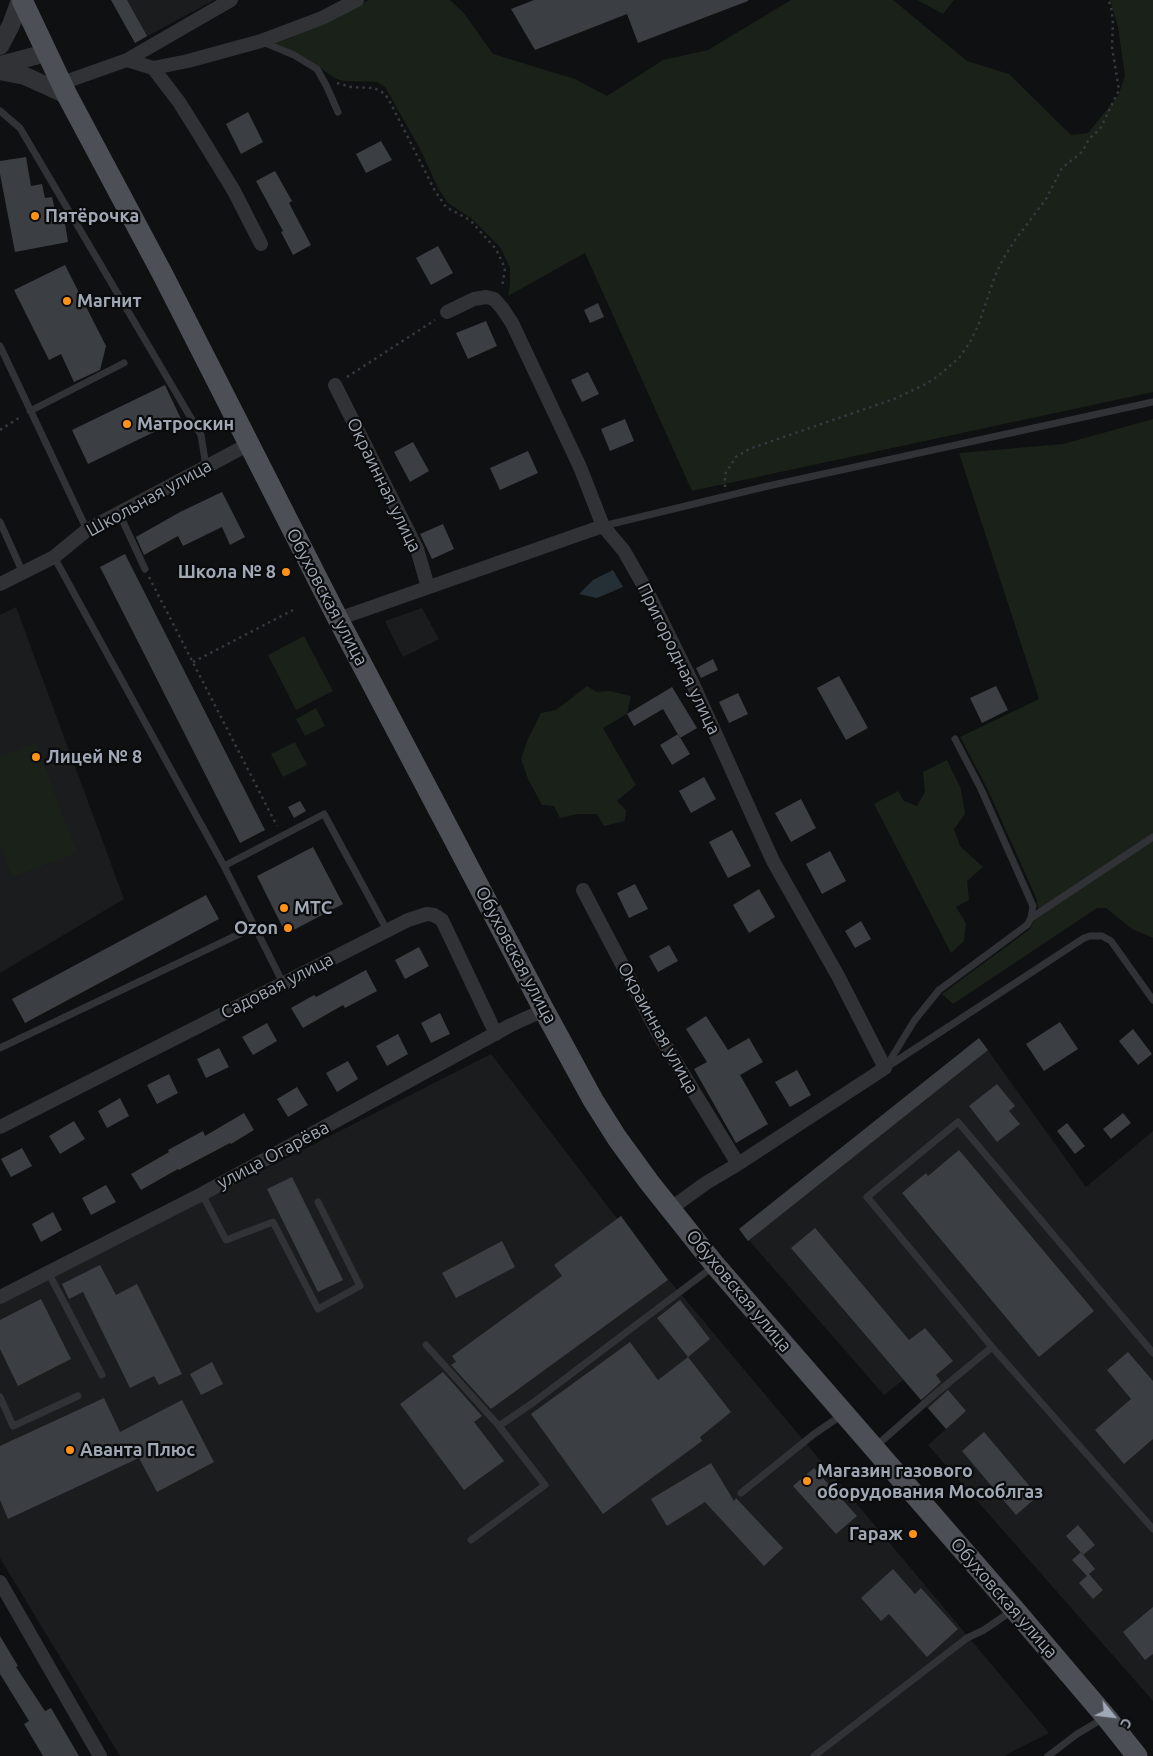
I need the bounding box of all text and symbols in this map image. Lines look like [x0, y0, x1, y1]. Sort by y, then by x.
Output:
place label: Пятёрочка [45, 205, 139, 227]
marker: Пятёрочка [29, 210, 41, 222]
place label: Магнит [77, 290, 141, 312]
marker: Магнит [61, 295, 73, 307]
place label: Матроскин [137, 413, 234, 435]
street label: Окраинная улица [342, 414, 426, 556]
marker: Матроскин [121, 418, 133, 430]
street label: Школьная улица [83, 455, 215, 541]
street label: Обуховская улица [282, 525, 372, 669]
place label: Школа № 8 [178, 561, 276, 583]
marker: Школа № 8 [280, 566, 292, 578]
street label: Пригородная улица [633, 580, 725, 738]
place label: Лицей № 8 [46, 746, 142, 768]
marker: Лицей № 8 [30, 751, 42, 763]
street label: Обуховская улица [471, 883, 561, 1027]
place label: МТС [294, 897, 332, 919]
marker: МТС [278, 902, 290, 914]
place label: Ozon [234, 917, 278, 939]
marker: Ozon [282, 922, 294, 934]
street label: Садовая улица [217, 948, 337, 1024]
street label: Окраинная улица [613, 958, 703, 1098]
street label: улица Огарёва [213, 1116, 333, 1194]
street label: Обуховская улица [682, 1226, 796, 1356]
place label: Аванта Плюс [80, 1439, 195, 1461]
marker: Аванта Плюс [64, 1444, 76, 1456]
place label: Магазин газового оборудования Мособлгаз [817, 1460, 1043, 1502]
marker: Магазин газового оборудования Мособлгаз [801, 1475, 813, 1487]
place label: Гараж [849, 1523, 903, 1545]
marker: Гараж [907, 1528, 919, 1540]
street label: Обуховская улица [946, 1533, 1062, 1663]
north arrow [1088, 1691, 1138, 1741]
text: С [1117, 1715, 1135, 1731]

